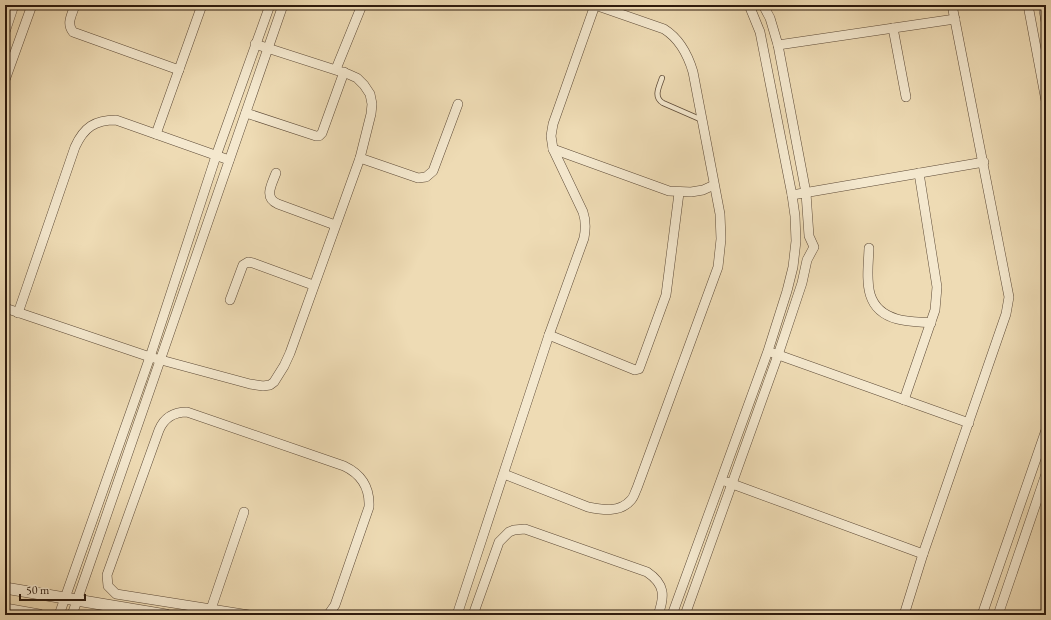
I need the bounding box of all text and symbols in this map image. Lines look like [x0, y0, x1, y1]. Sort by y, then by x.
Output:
scale bar [20, 576, 85, 602]
text: 50 m [26, 582, 50, 598]

